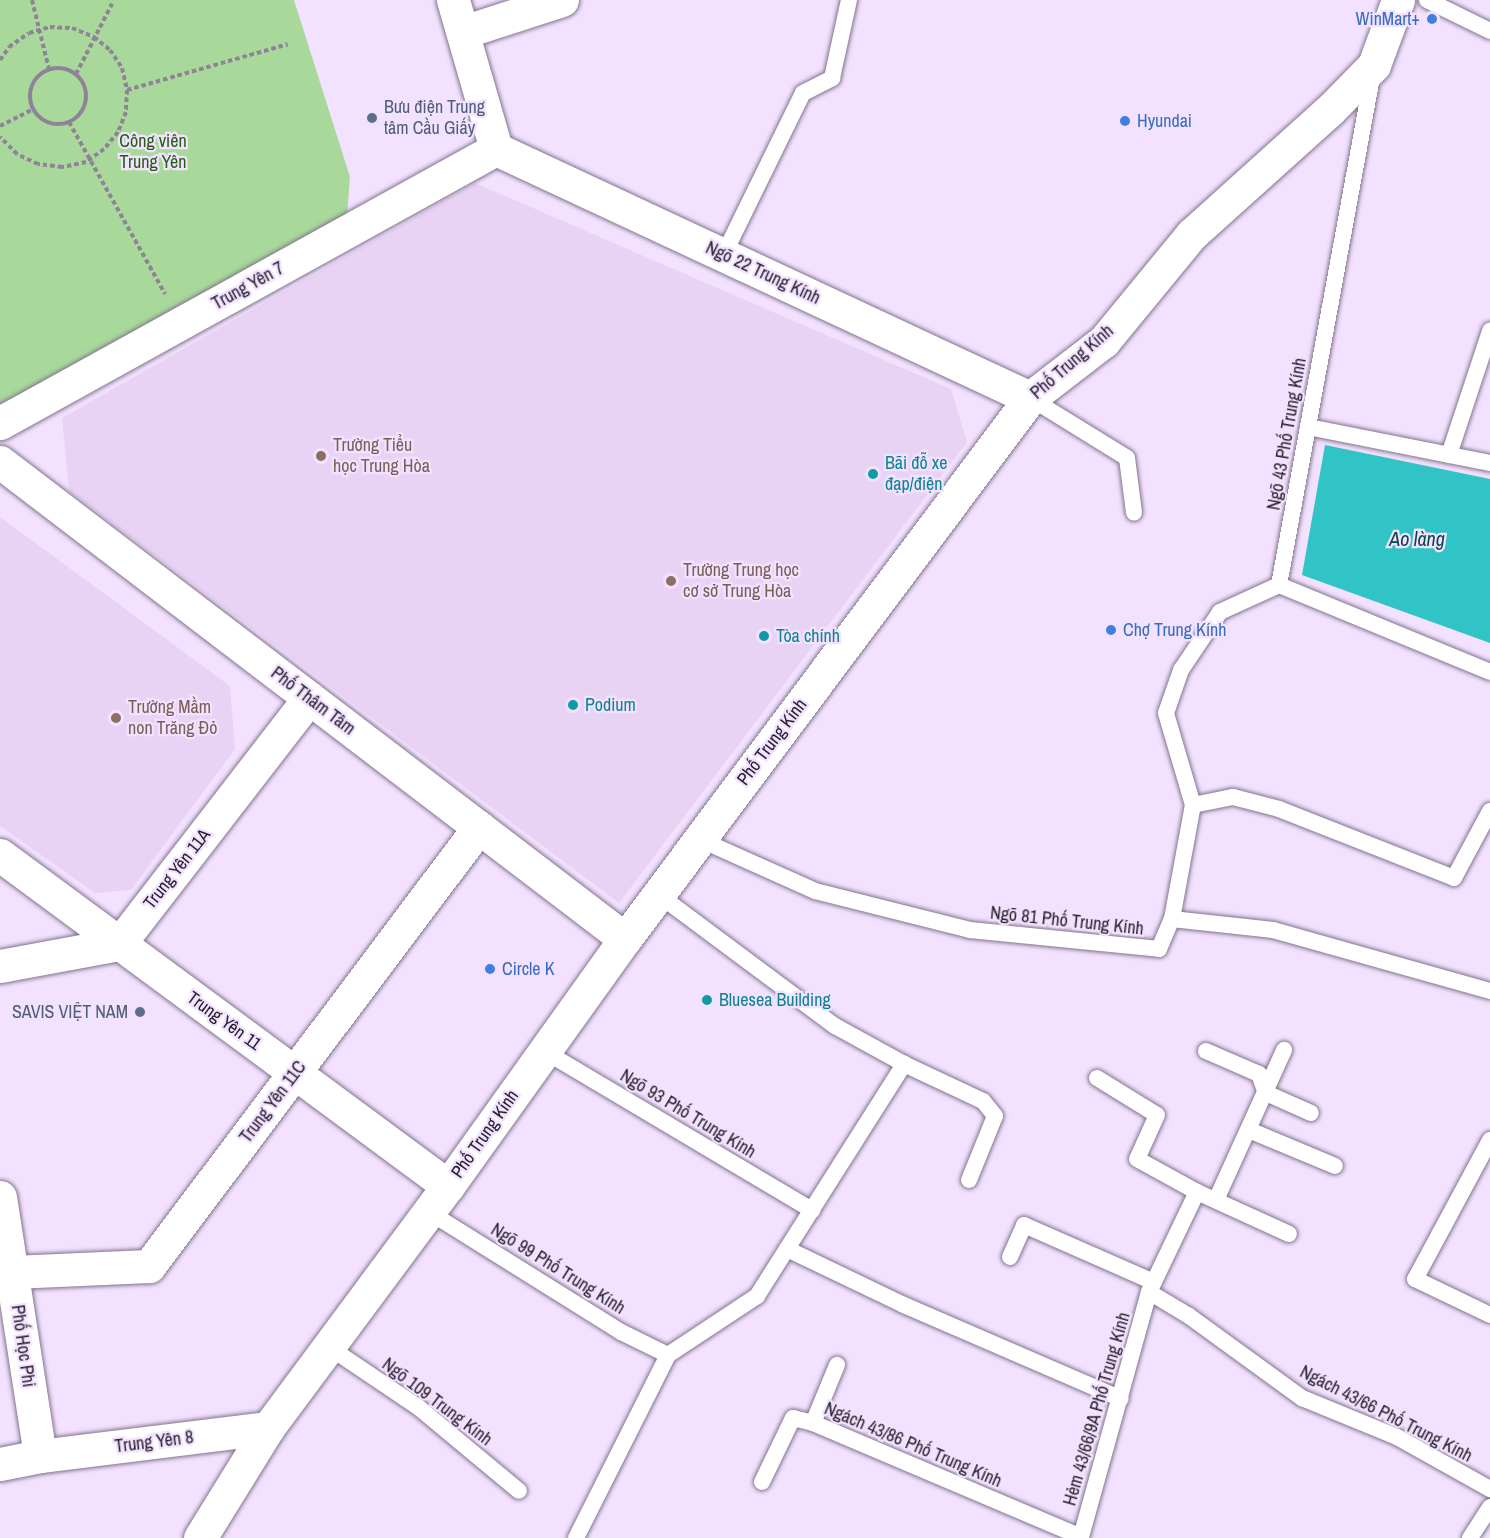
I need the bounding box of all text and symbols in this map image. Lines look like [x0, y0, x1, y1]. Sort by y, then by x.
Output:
place label: WinMart+ [1356, 8, 1420, 30]
marker: WinMart+ [1425, 12, 1439, 26]
place label: Bưu điện Trung tâm Cầu Giấy [384, 97, 485, 140]
place label: Hyundai [1137, 110, 1192, 132]
marker: Bưu điện Trung tâm Cầu Giấy [365, 111, 379, 125]
marker: Hyundai [1118, 114, 1132, 128]
park label: Công viên Trung Yên [119, 131, 187, 174]
street label: Ngõ 22 Trung Kính [702, 237, 824, 309]
street label: Trung Yên 7 [208, 257, 288, 315]
street label: Phố Trung Kính [1026, 320, 1118, 404]
street label: Ngõ 43 Phố Trung Kính [1263, 356, 1311, 512]
place label: Trường Tiểu học Trung Hòa [333, 435, 430, 478]
marker: Trường Tiểu học Trung Hòa [314, 449, 328, 463]
place label: Bãi đỗ xe đạp/điện [885, 453, 947, 496]
marker: Bãi đỗ xe đạp/điện [866, 467, 880, 481]
water label: Ao làng [1389, 526, 1445, 550]
place label: Trường Trung học cơ sở Trung Hòa [683, 560, 799, 602]
marker: Trường Trung học cơ sở Trung Hòa [664, 574, 678, 588]
place label: Chợ Trung Kính [1123, 619, 1227, 641]
marker: Chợ Trung Kính [1104, 623, 1118, 637]
place label: Tòa chính [776, 625, 840, 647]
marker: Tòa chính [757, 629, 771, 643]
street label: Phố Thâm Tâm [266, 662, 360, 740]
place label: Podium [585, 694, 636, 716]
street label: Phố Trung Kính [732, 694, 812, 790]
place label: Trường Mầm non Trăng Đỏ [128, 697, 218, 740]
marker: Podium [566, 698, 580, 712]
marker: Trường Mầm non Trăng Đỏ [109, 711, 123, 725]
street label: Trung Yên 11A [139, 824, 215, 914]
street label: Ngõ 81 Phố Trung Kính [989, 902, 1145, 940]
place label: Circle K [502, 958, 554, 980]
marker: Circle K [483, 962, 497, 976]
street label: Trung Yên 11 [183, 987, 265, 1055]
place label: Bluesea Building [719, 989, 831, 1011]
marker: Bluesea Building [700, 993, 714, 1007]
place label: SAVIS VIỆT NAM [12, 1001, 128, 1023]
marker: SAVIS VIỆT NAM [133, 1005, 147, 1019]
street label: Trung Yên 11C [235, 1057, 311, 1147]
street label: Ngõ 93 Phố Trung Kính [616, 1065, 760, 1163]
street label: Phố Trung Kính [447, 1086, 523, 1182]
street label: Ngõ 99 Phố Trung Kính [487, 1219, 629, 1319]
street label: Phố Học Phi [7, 1303, 39, 1389]
street label: Hẻm 43/66/9A Phố Trung Kính [1059, 1309, 1135, 1509]
street label: Ngõ 109 Trung Kính [378, 1354, 496, 1450]
street label: Ngách 43/66 Phố Trung Kính [1296, 1361, 1476, 1467]
street label: Ngách 43/86 Phố Trung Kính [821, 1398, 1005, 1492]
street label: Trung Yên 8 [113, 1426, 195, 1458]

